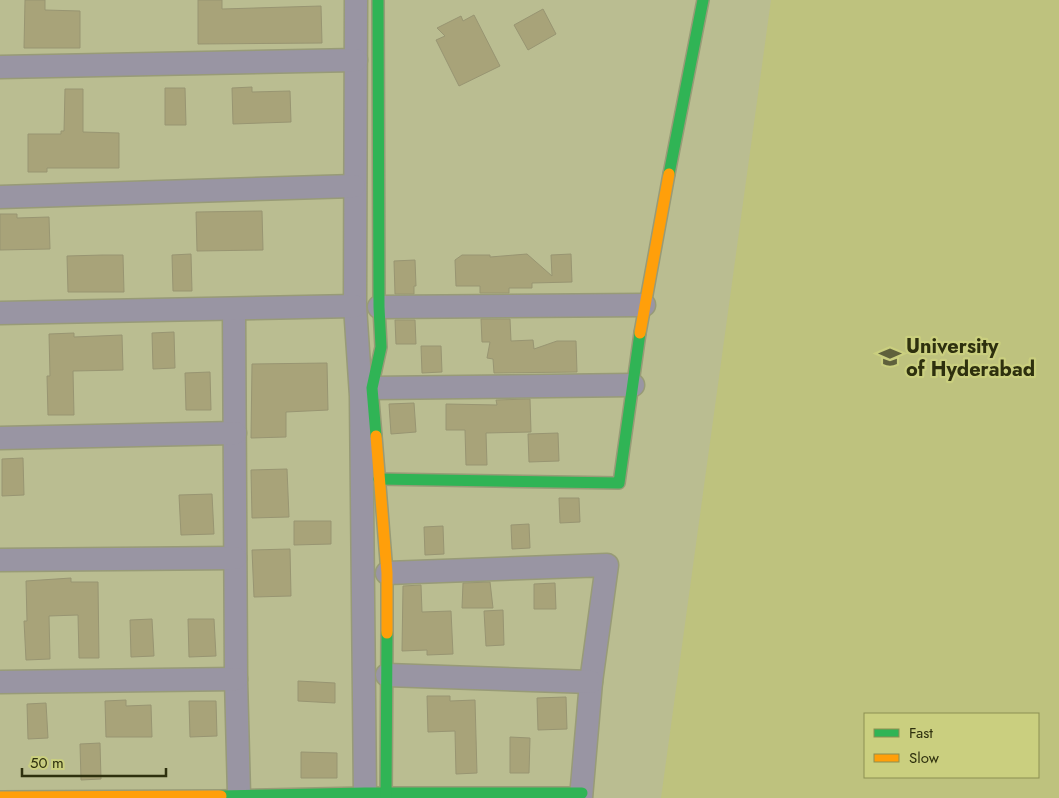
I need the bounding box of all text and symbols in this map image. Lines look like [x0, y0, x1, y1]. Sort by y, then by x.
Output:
place label: University of Hyderabad [906, 332, 1035, 384]
school or university icon: University of Hyderabad [877, 344, 903, 370]
legend [864, 713, 1039, 778]
text: Fast [909, 722, 933, 744]
scale bar [22, 746, 166, 778]
text: Slow [909, 747, 940, 769]
text: 50 m [30, 752, 64, 774]

